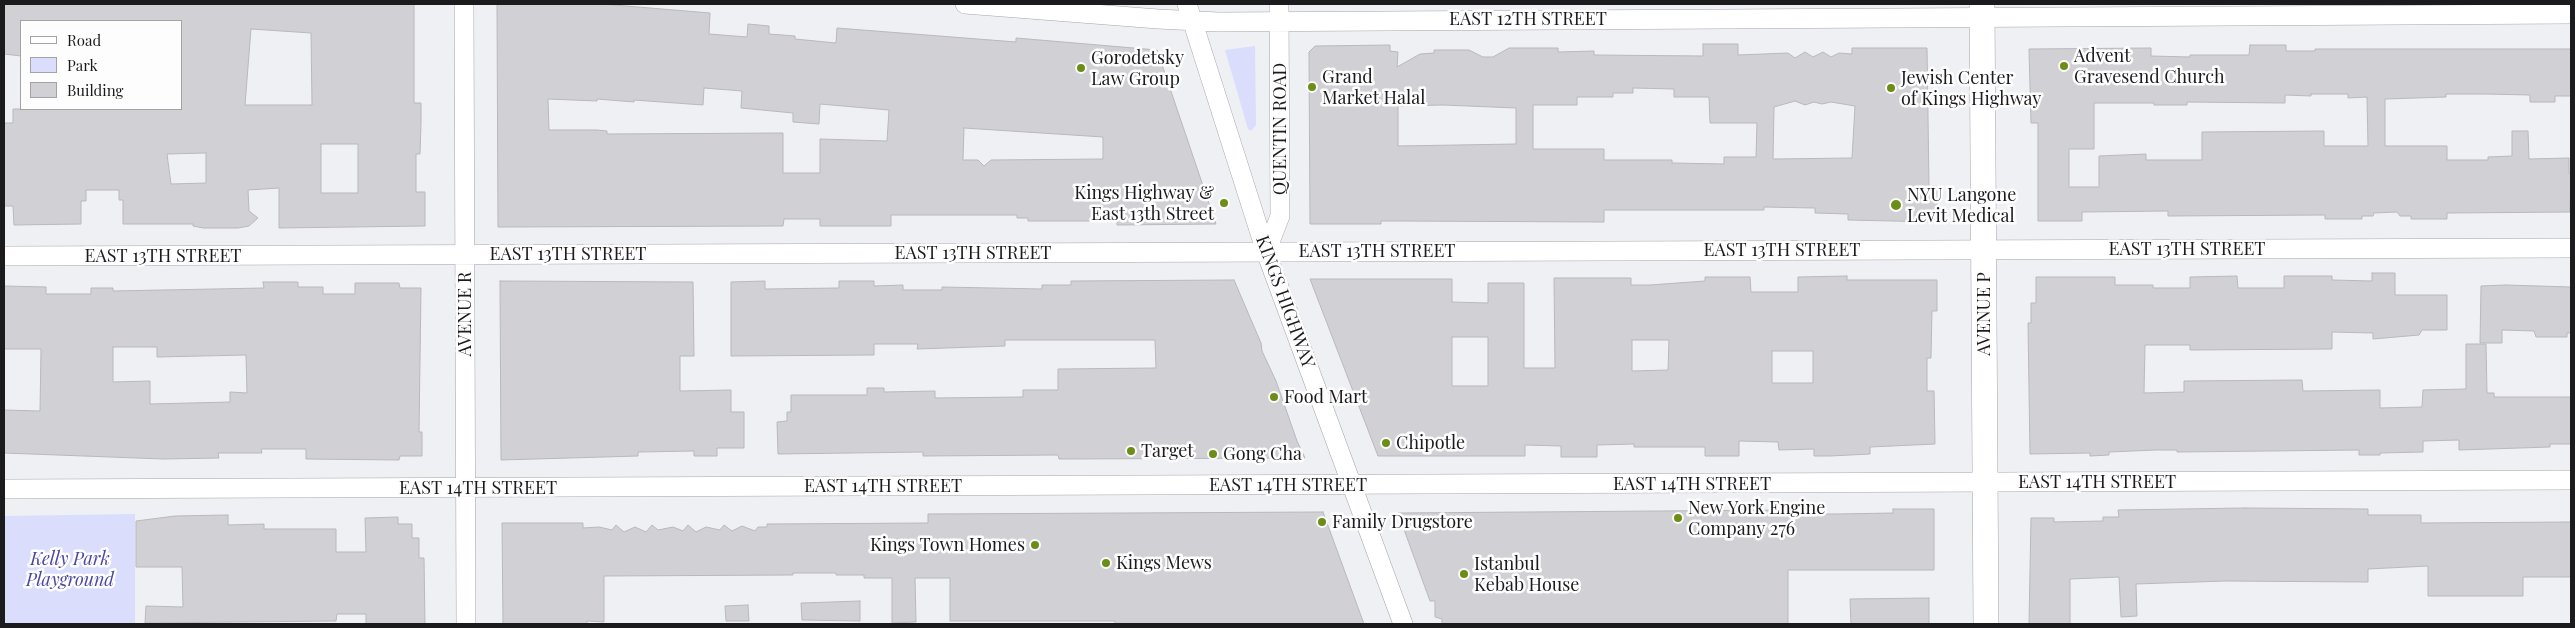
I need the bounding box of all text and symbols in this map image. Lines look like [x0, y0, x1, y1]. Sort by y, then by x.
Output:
street label: EAST 12TH STREET [1449, 8, 1607, 30]
legend [20, 20, 182, 110]
text: Road [67, 30, 101, 50]
place label: Advent Gravesend Church [2074, 45, 2225, 88]
place label: Gorodetsky Law Group [1091, 47, 1184, 90]
text: Park [67, 55, 98, 75]
marker: Advent Gravesend Church [2058, 60, 2070, 72]
marker: Gorodetsky Law Group [1075, 62, 1087, 74]
street label: QUENTIN ROAD [1269, 63, 1291, 195]
place label: Grand Market Halal [1322, 66, 1425, 108]
place label: Jewish Center of Kings Highway [1901, 67, 2041, 110]
text: Building [67, 80, 123, 100]
marker: Grand Market Halal [1306, 81, 1318, 93]
marker: Jewish Center of Kings Highway [1885, 82, 1897, 94]
place label: Kings Highway & East 13th Street [1074, 182, 1214, 224]
place label: NYU Langone Levit Medical [1907, 184, 2016, 226]
marker: Kings Highway & East 13th Street [1218, 197, 1230, 209]
marker: NYU Langone Levit Medical [1889, 198, 1903, 212]
street label: KINGS HIGHWAY [1251, 233, 1319, 371]
street label: EAST 13TH STREET [2108, 238, 2266, 260]
street label: EAST 13TH STREET [1703, 239, 1861, 261]
street label: EAST 13TH STREET [1298, 240, 1456, 262]
street label: EAST 13TH STREET [894, 242, 1052, 264]
street label: EAST 13TH STREET [489, 243, 647, 265]
street label: EAST 13TH STREET [84, 245, 242, 267]
street label: AVENUE R [454, 272, 476, 356]
street label: AVENUE P [1973, 272, 1995, 356]
place label: Food Mart [1284, 386, 1367, 408]
marker: Food Mart [1268, 391, 1280, 403]
place label: Chipotle [1396, 432, 1465, 454]
marker: Chipotle [1380, 437, 1392, 449]
place label: Target [1141, 440, 1194, 462]
place label: Gong Cha [1223, 443, 1302, 465]
marker: Target [1125, 445, 1137, 457]
marker: Gong Cha [1207, 448, 1219, 460]
street label: EAST 14TH STREET [2018, 471, 2176, 493]
street label: EAST 14TH STREET [1613, 473, 1771, 495]
street label: EAST 14TH STREET [1209, 474, 1367, 496]
street label: EAST 14TH STREET [804, 475, 962, 497]
street label: EAST 14TH STREET [399, 477, 557, 499]
place label: New York Engine Company 276 [1688, 497, 1825, 540]
place label: Family Drugstore [1332, 511, 1473, 533]
marker: New York Engine Company 276 [1672, 512, 1684, 524]
marker: Family Drugstore [1316, 516, 1328, 528]
place label: Kings Town Homes [870, 534, 1025, 556]
marker: Kings Town Homes [1029, 539, 1041, 551]
park label: Kelly Park Playground [26, 548, 114, 590]
place label: Kings Mews [1116, 552, 1212, 574]
place label: Istanbul Kebab House [1474, 553, 1579, 596]
marker: Kings Mews [1100, 557, 1112, 569]
marker: Istanbul Kebab House [1458, 568, 1470, 580]

